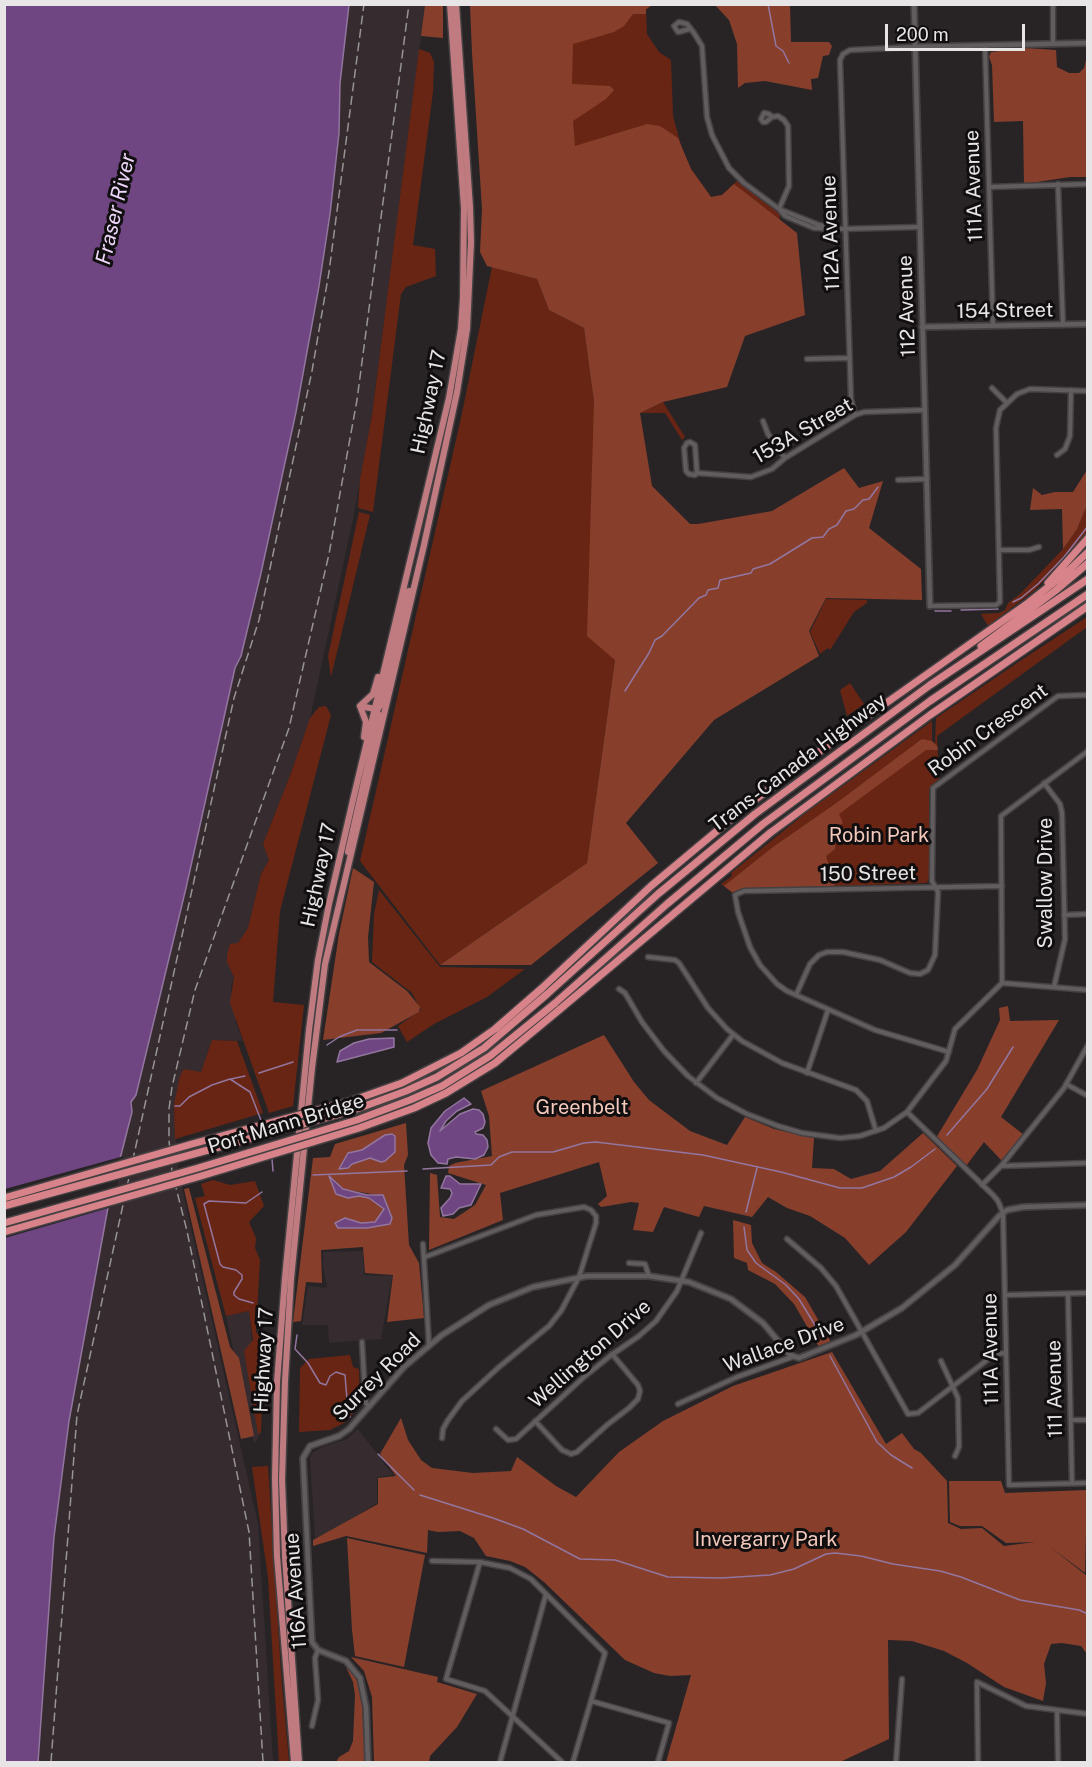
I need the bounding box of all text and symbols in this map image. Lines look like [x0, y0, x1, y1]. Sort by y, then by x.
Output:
scale bar [888, 12, 1028, 50]
text: 200 m [896, 24, 949, 45]
street label: 111A Avenue [960, 130, 988, 242]
water label: Fraser River [91, 151, 141, 267]
street label: 112A Avenue [817, 175, 845, 291]
street label: 112 Avenue [893, 255, 921, 357]
street label: 154 Street [956, 298, 1054, 324]
street label: Highway 17 [406, 348, 452, 456]
street label: 153A Street [749, 393, 857, 469]
street label: Robin Crescent [924, 679, 1052, 781]
street label: Trans-Canada Highway [705, 689, 891, 837]
street label: Swallow Drive [1034, 818, 1058, 948]
street label: Highway 17 [296, 821, 342, 929]
park label: Robin Park [829, 824, 929, 848]
street label: 150 Street [820, 861, 916, 887]
street label: Port Mann Bridge [205, 1089, 367, 1159]
park label: Greenbelt [536, 1096, 628, 1120]
street label: 111A Avenue [978, 1293, 1004, 1405]
street label: Wellington Drive [524, 1295, 656, 1413]
street label: Highway 17 [249, 1307, 279, 1413]
street label: Wallace Drive [720, 1312, 848, 1378]
street label: Surrey Road [328, 1328, 426, 1426]
street label: 111 Avenue [1042, 1340, 1068, 1438]
park label: Invergarry Park [695, 1528, 837, 1552]
street label: 116A Avenue [280, 1532, 312, 1650]

